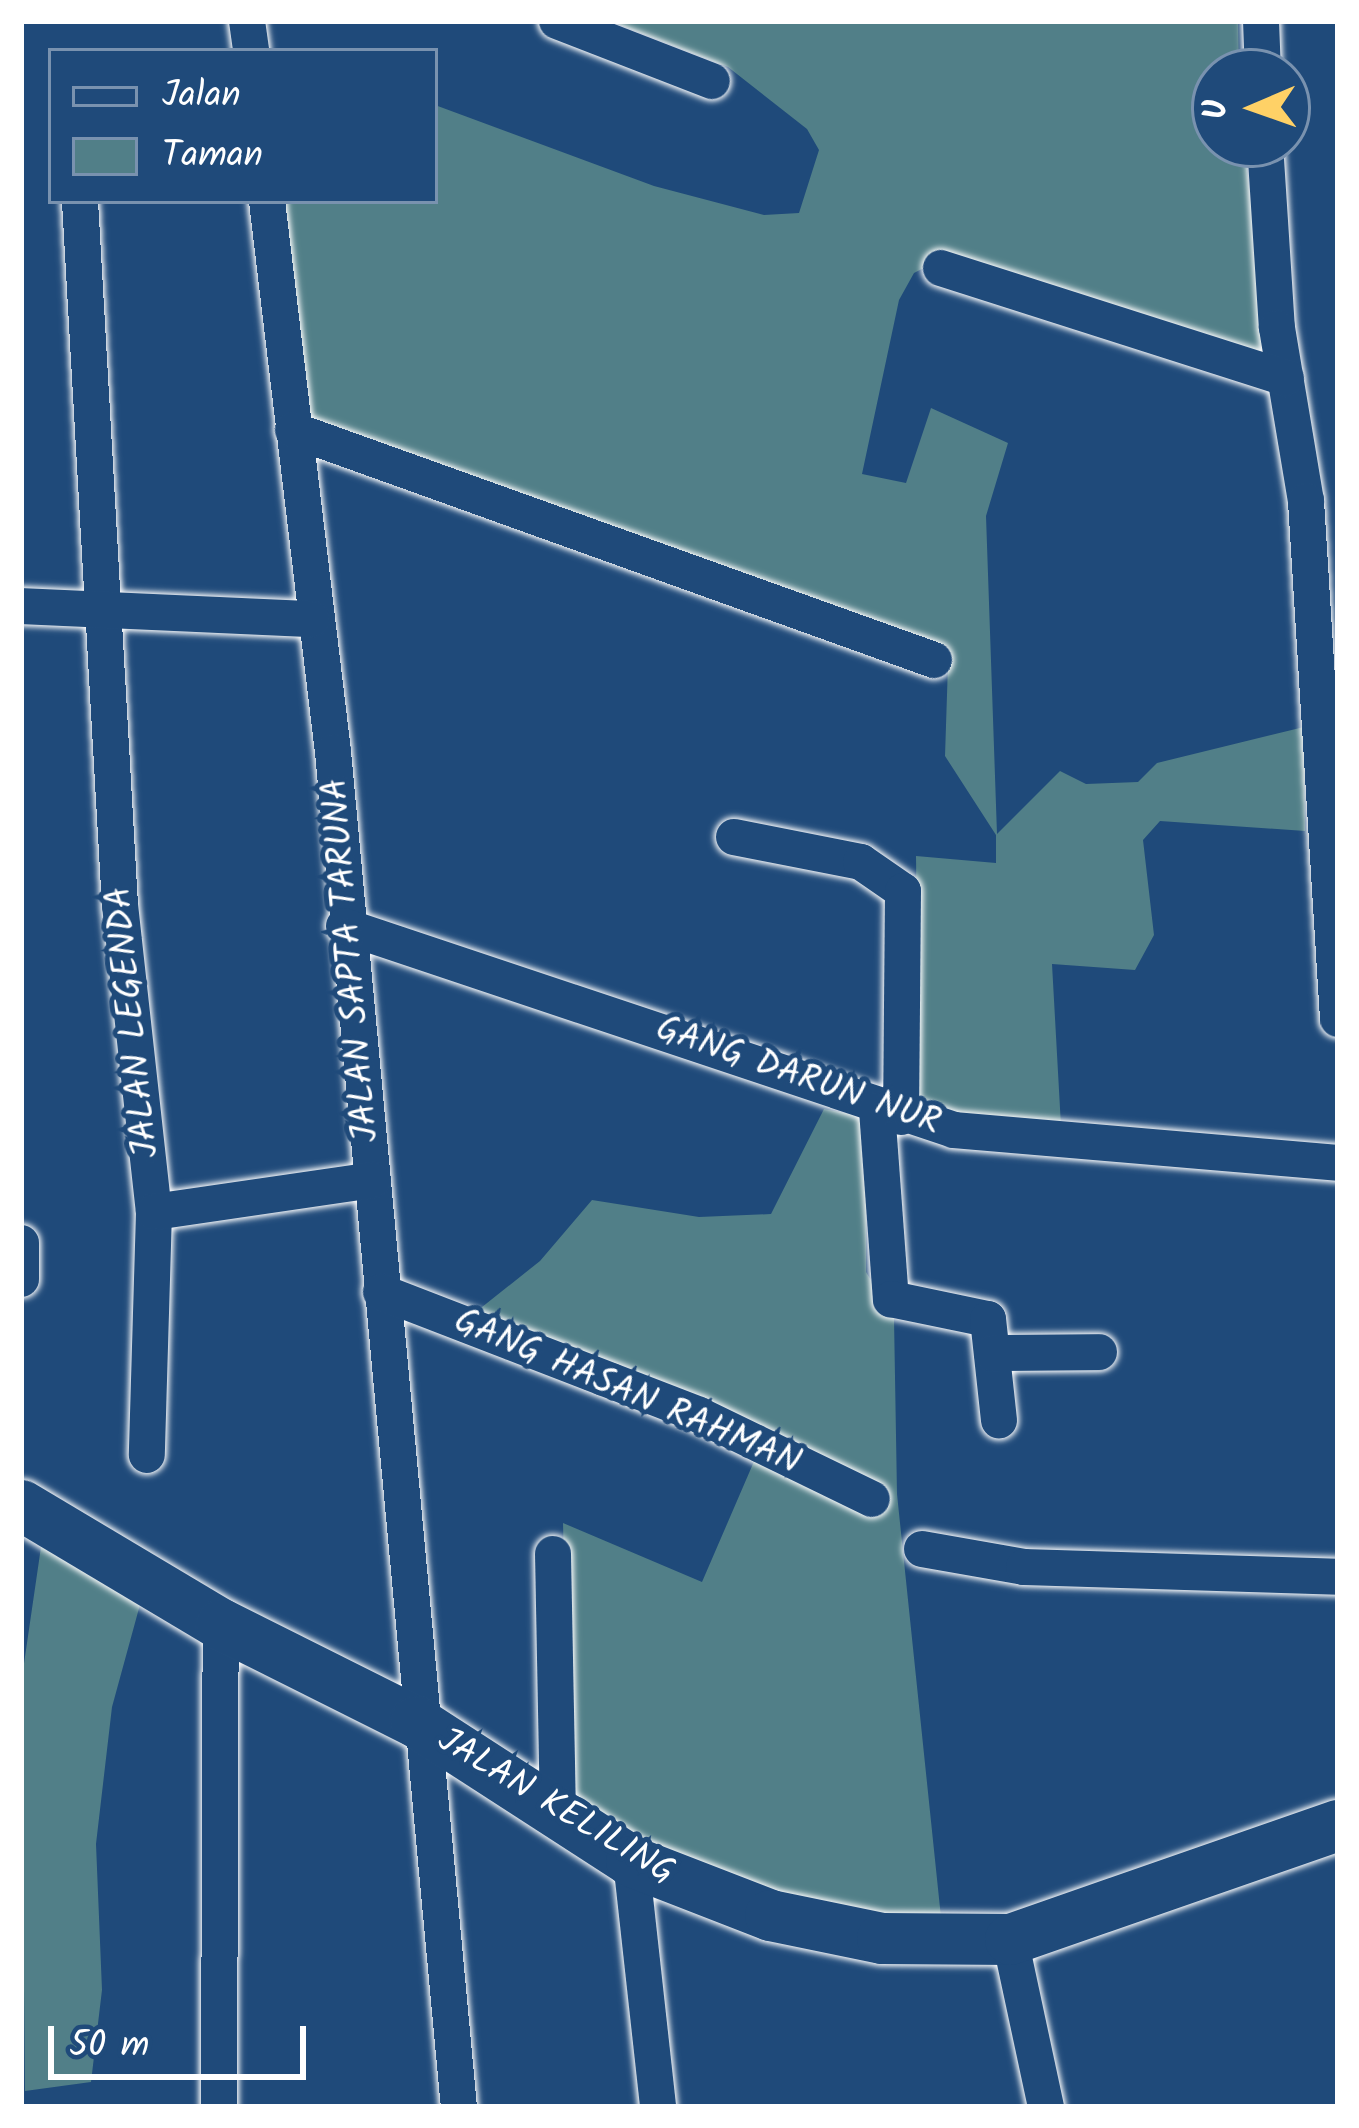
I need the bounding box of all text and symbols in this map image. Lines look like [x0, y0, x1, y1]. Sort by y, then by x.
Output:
legend [48, 48, 438, 204]
north arrow [1191, 48, 1311, 168]
text: Jalan [162, 68, 241, 125]
text: U [1191, 98, 1244, 120]
text: Taman [162, 128, 263, 185]
street label: JALAN SAPTA TARUNA [315, 776, 389, 1144]
street label: JALAN LEGENDA [98, 884, 170, 1160]
street label: GANG DARUN NUR [650, 1008, 946, 1146]
street label: GANG HASAN RAHMAN [447, 1300, 807, 1486]
street label: JALAN KELILING [429, 1719, 683, 1895]
scale bar [54, 2002, 312, 2076]
text: 50 m [69, 2018, 149, 2075]

